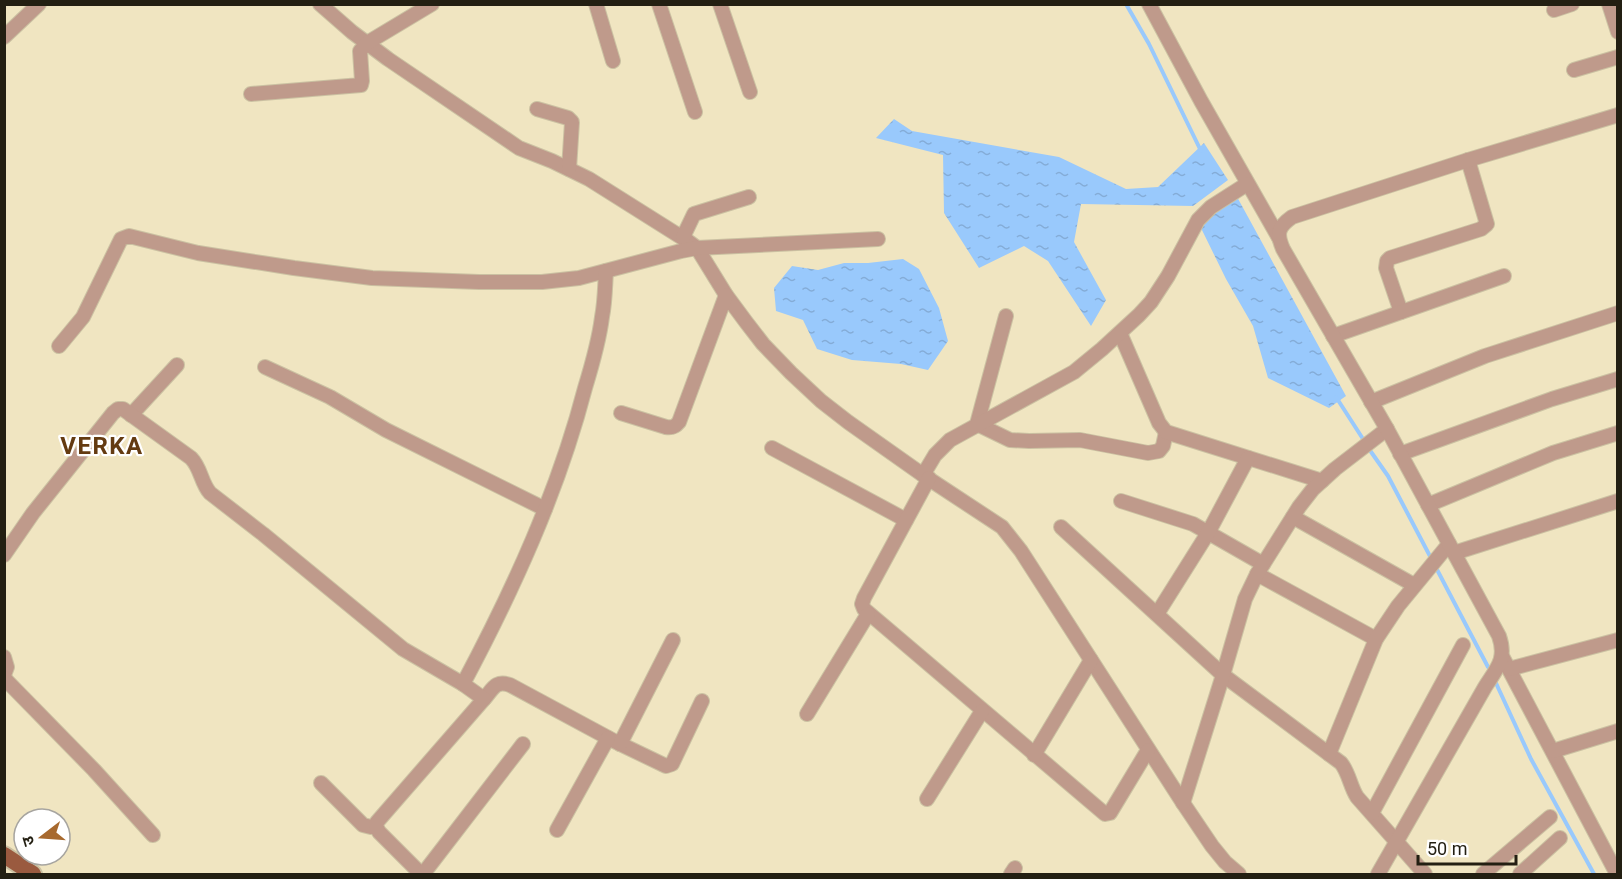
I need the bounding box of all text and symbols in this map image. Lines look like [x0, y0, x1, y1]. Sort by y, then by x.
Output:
district label: VERKA [60, 432, 144, 460]
north arrow [12, 807, 72, 867]
scale bar [1418, 828, 1516, 866]
text: उ [17, 833, 39, 848]
text: 50 m [1427, 838, 1467, 859]

